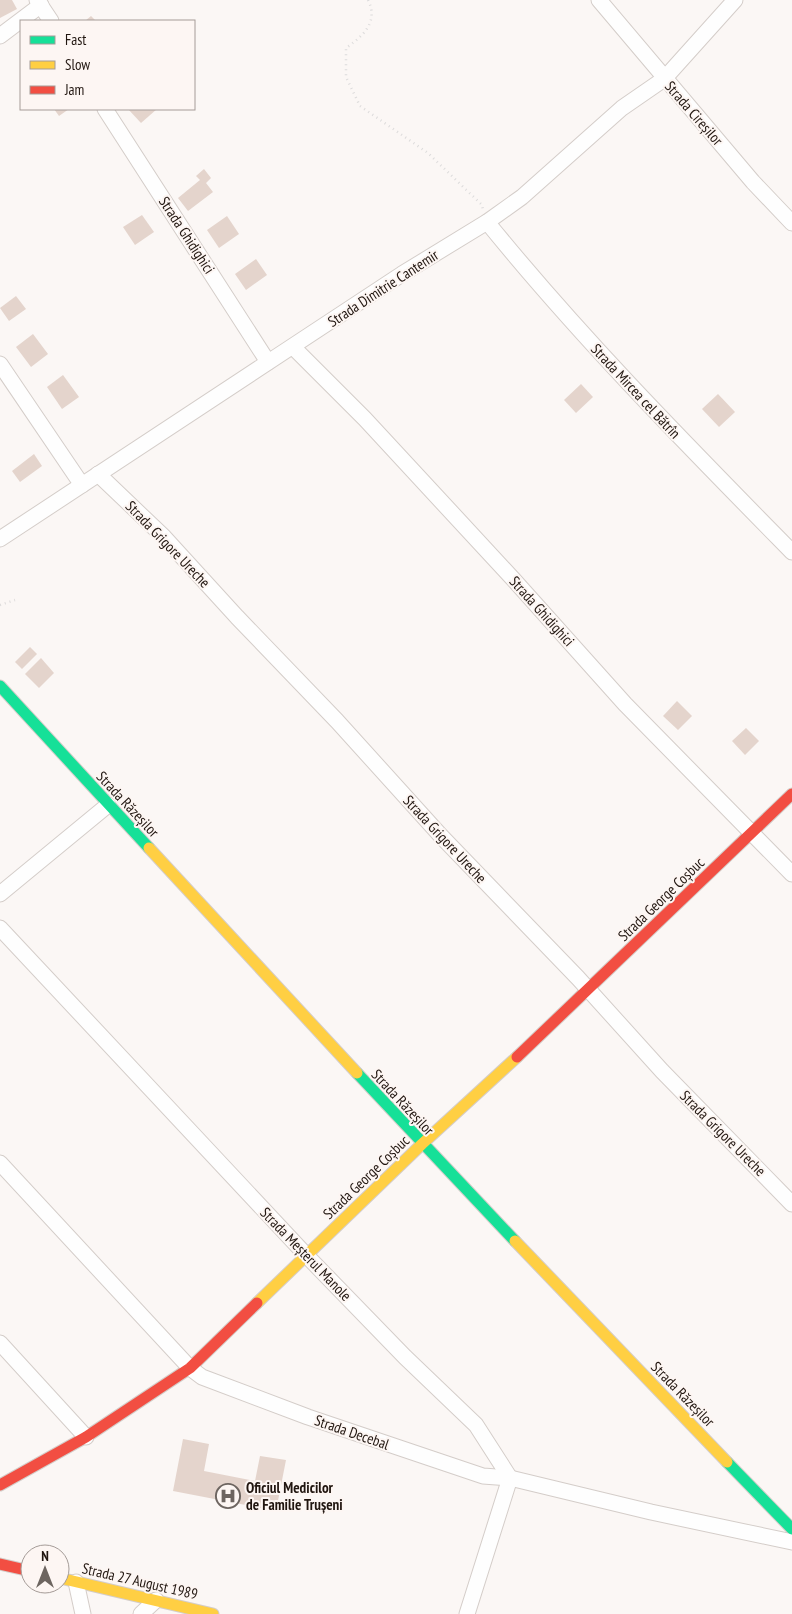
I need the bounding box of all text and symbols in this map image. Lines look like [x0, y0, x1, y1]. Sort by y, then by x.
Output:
legend [20, 20, 195, 110]
text: Fast [65, 30, 86, 49]
text: Slow [65, 55, 90, 74]
street label: Strada Cireșilor [661, 77, 728, 150]
text: Jam [64, 80, 84, 99]
street label: Strada Ghidighici [155, 193, 219, 277]
street label: Strada Dimitrie Cantemir [324, 245, 443, 331]
street label: Strada Mircea cel Bătrîn [587, 340, 685, 442]
street label: Strada Grigore Ureche [122, 497, 214, 591]
street label: Strada Ghidighici [505, 572, 579, 650]
street label: Strada Răzeșilor [93, 767, 164, 842]
street label: Strada Grigore Ureche [399, 791, 491, 887]
street label: Strada George Coșbuc [614, 853, 709, 945]
street label: Strada Răzeșilor [368, 1065, 439, 1140]
street label: Strada Grigore Ureche [676, 1086, 770, 1180]
street label: Strada George Coșbuc [319, 1131, 414, 1223]
street label: Strada Meșterul Manole [256, 1203, 356, 1305]
street label: Strada Răzeșilor [647, 1357, 719, 1431]
street label: Strada Decebal [312, 1410, 392, 1454]
place label: Oficiul Medicilor de Familie Trușeni [246, 1478, 343, 1514]
hospital icon: Oficiul Medicilor de Familie Trușeni [215, 1483, 241, 1509]
north arrow [20, 1544, 70, 1594]
text: N [41, 1547, 49, 1565]
street label: Strada 27 August 1989 [80, 1558, 200, 1604]

